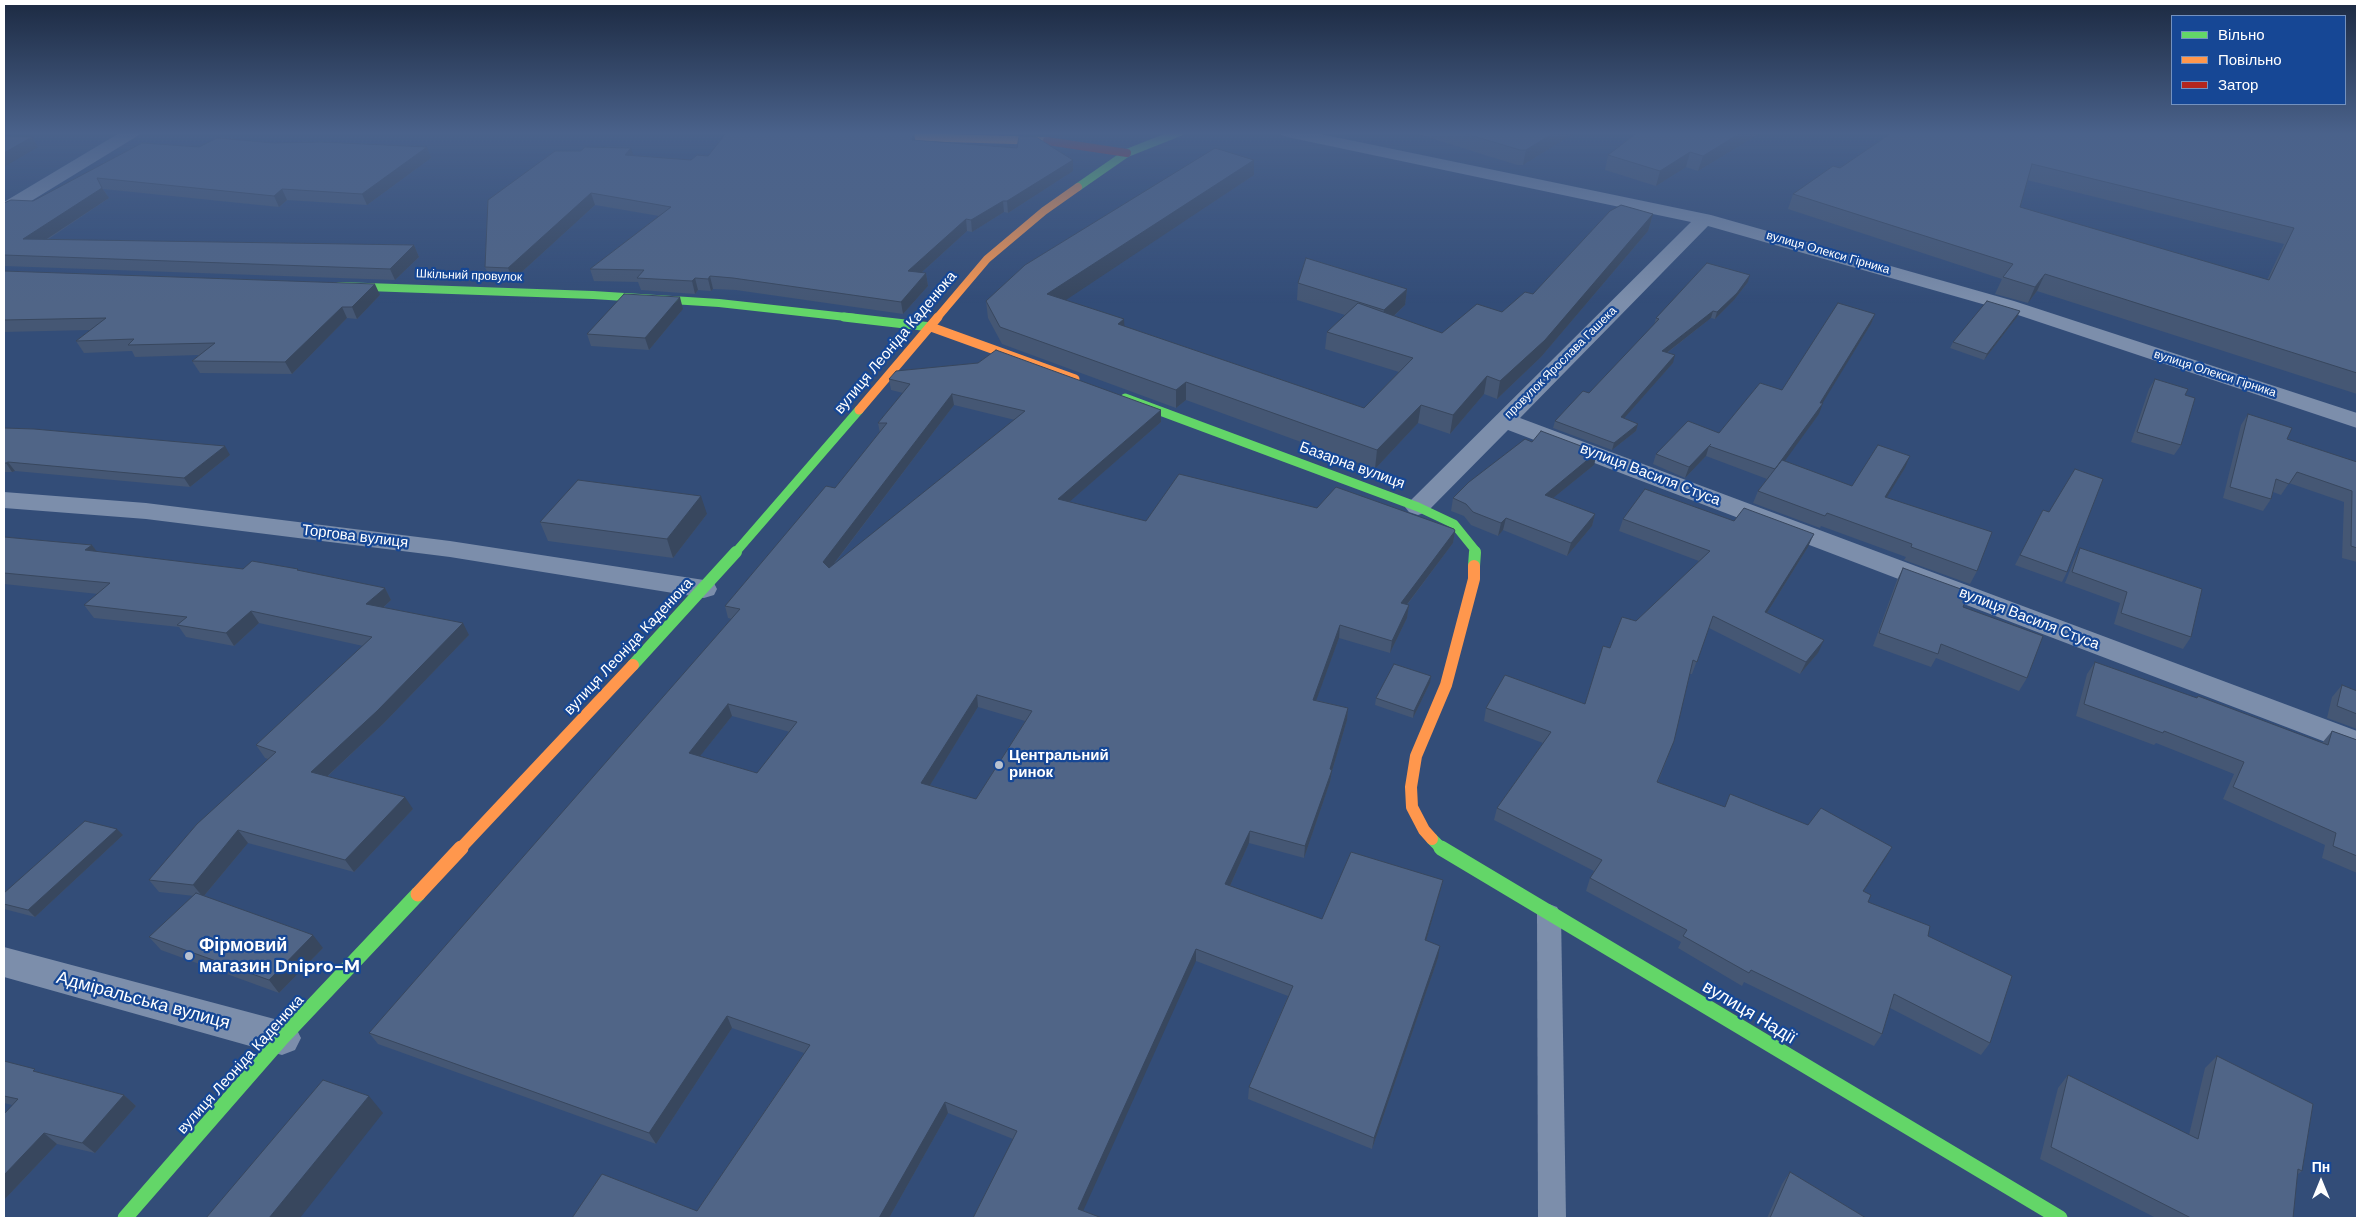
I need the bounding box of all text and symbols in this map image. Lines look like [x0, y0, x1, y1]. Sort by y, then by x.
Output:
legend [2171, 15, 2346, 105]
text: Вільно [2218, 25, 2265, 45]
text: Повільно [2218, 50, 2282, 70]
text: Затор [2218, 75, 2258, 95]
street label: вулиця Олекси Гірника [1765, 228, 1891, 278]
street label: Шкільний провулок [416, 267, 522, 285]
street label: вулиця Леоніда Каденюка [831, 268, 961, 418]
street label: провулок Ярослава Гашека [1502, 304, 1620, 422]
street label: вулиця Олекси Гірника [2152, 347, 2278, 401]
street label: Базарна вулиця [1297, 439, 1407, 493]
street label: вулиця Василя Стуса [1577, 440, 1723, 510]
street label: Торгова вулиця [301, 522, 409, 552]
street label: вулиця Леоніда Каденюка [561, 575, 697, 719]
street label: вулиця Василя Стуса [1956, 584, 2102, 654]
place label: Центральний ринок [1009, 747, 1109, 782]
marker: Центральний ринок [993, 759, 1005, 771]
place label: Фірмовий магазин Dnipro-M [199, 935, 360, 978]
marker: Фірмовий магазин Dnipro-M [183, 950, 195, 962]
street label: Адміральська вулиця [54, 967, 232, 1035]
street label: вулиця Надії [1698, 977, 1800, 1049]
street label: вулиця Леоніда Каденюка [174, 992, 308, 1138]
north arrow [2296, 1157, 2346, 1207]
text: Пн [2312, 1158, 2330, 1176]

